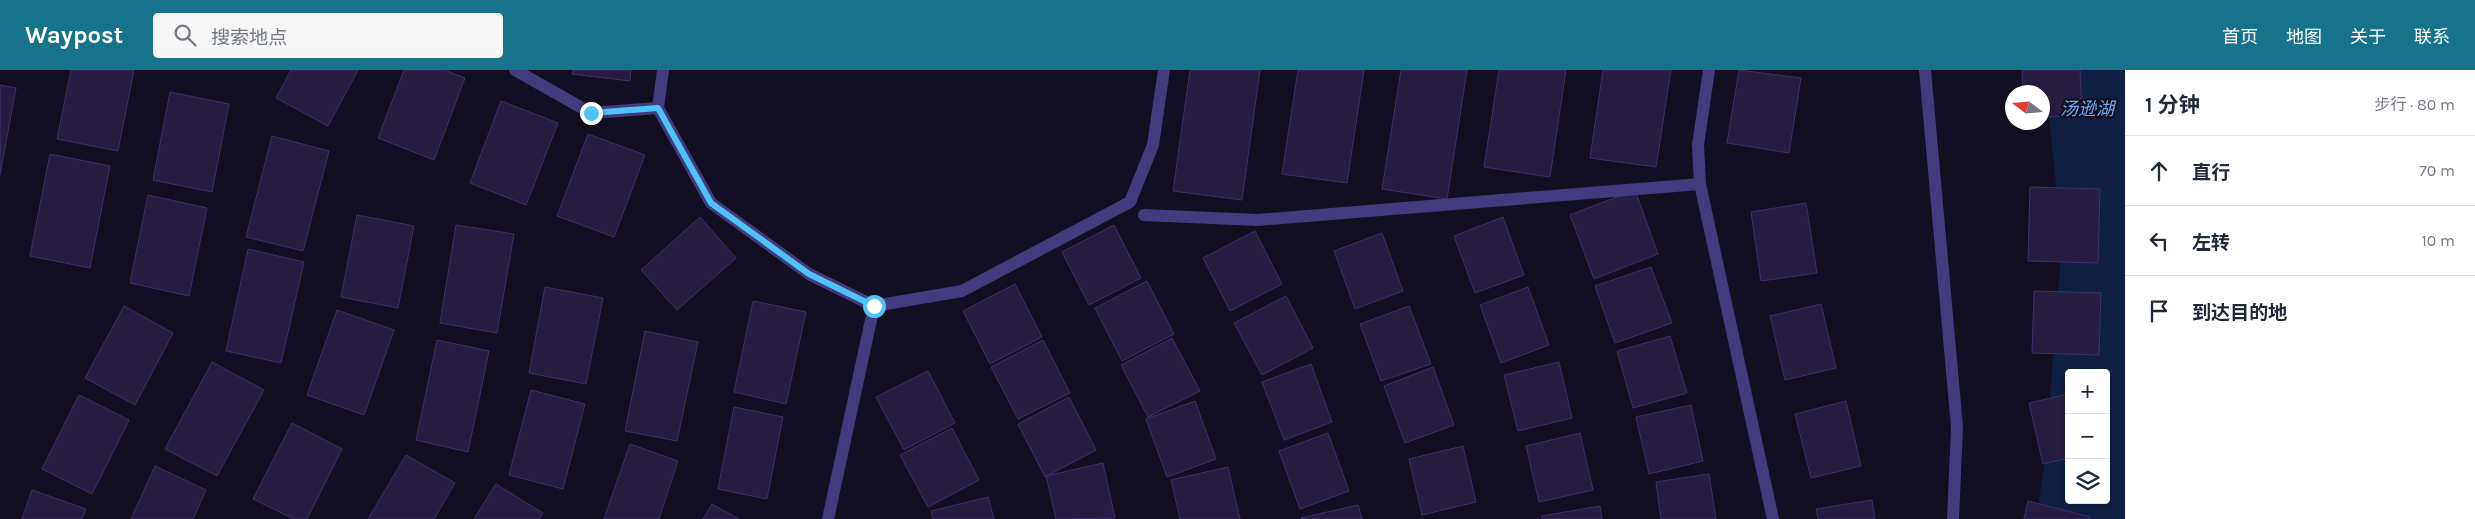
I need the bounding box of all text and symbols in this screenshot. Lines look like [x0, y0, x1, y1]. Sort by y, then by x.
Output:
search box [153, 13, 503, 58]
text: Waypost [25, 21, 123, 49]
icon: search [171, 21, 199, 49]
text: 首页 [2222, 26, 2258, 48]
text: 地图 [2286, 26, 2322, 48]
text: 关于 [2350, 26, 2386, 48]
text: 联系 [2414, 26, 2450, 48]
text: 搜索地点 [211, 27, 287, 49]
north arrow [2005, 85, 2050, 130]
text: 1 分钟 [2145, 93, 2200, 117]
text: 步行 · 80 m [2374, 95, 2455, 114]
water label: 汤逊湖 [2060, 98, 2117, 120]
route end [580, 102, 603, 125]
icon: ahead [2145, 157, 2173, 185]
text: 70 m [2419, 161, 2455, 180]
text: 直行 [2192, 162, 2230, 184]
icon: left [2145, 227, 2173, 255]
text: 10 m [2421, 231, 2455, 250]
text: 左转 [2192, 232, 2230, 254]
route start [863, 295, 886, 318]
icon: arrive [2145, 297, 2173, 325]
text: 到达目的地 [2192, 302, 2287, 324]
map controls [2065, 369, 2110, 504]
button: + [2065, 369, 2110, 414]
button: − [2065, 414, 2110, 459]
button: layers [2065, 459, 2110, 504]

